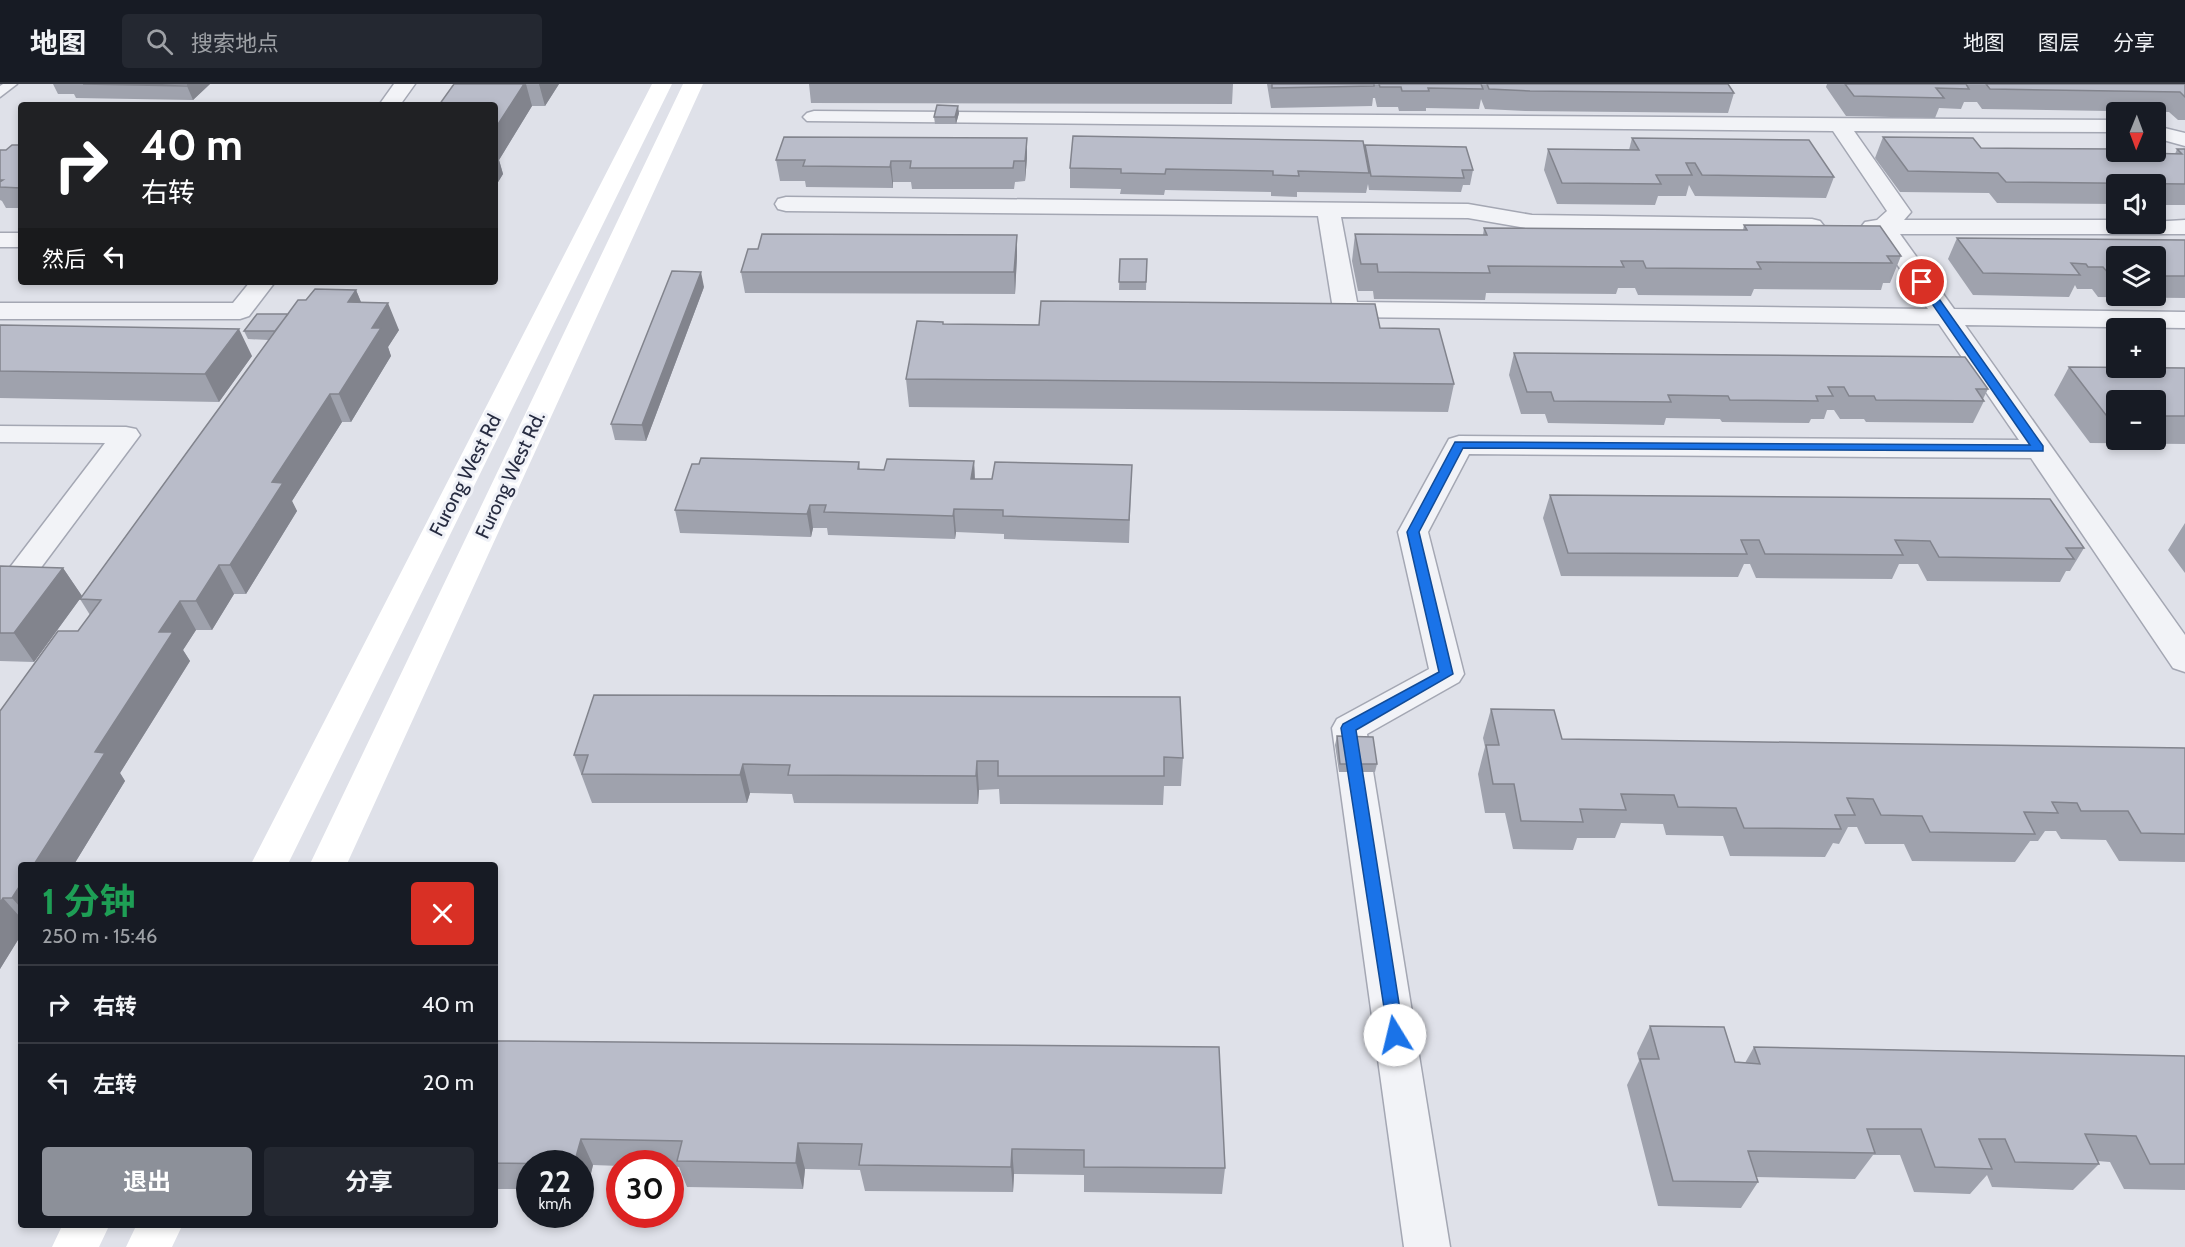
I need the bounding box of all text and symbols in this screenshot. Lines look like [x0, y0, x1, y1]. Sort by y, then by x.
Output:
search box [122, 14, 542, 68]
icon: search [143, 25, 176, 58]
text: 地图 [30, 26, 86, 60]
text: 搜索地点 [191, 30, 279, 57]
text: 地图 [1963, 30, 2005, 55]
text: 图层 [2038, 30, 2080, 55]
text: 分享 [2113, 30, 2155, 55]
north arrow [2106, 102, 2166, 162]
map controls [2106, 102, 2166, 450]
text: 40 m [141, 119, 243, 171]
icon: right [42, 126, 120, 204]
button: sound [2106, 174, 2166, 234]
text: 右转 [141, 176, 195, 209]
icon: left [98, 240, 131, 273]
text: 然后 [42, 246, 86, 273]
button: layers [2106, 246, 2166, 306]
pin [1896, 256, 1947, 307]
icon: arrive [1905, 265, 1938, 298]
button: + [2106, 318, 2166, 378]
button: − [2106, 390, 2166, 450]
street label: Furong West Rd. [470, 408, 550, 542]
street label: Furong West Rd [424, 410, 506, 540]
text: 1 分钟 [42, 879, 135, 923]
button: close [411, 882, 474, 945]
text: 250 m · 15:46 [42, 924, 157, 948]
icon: right [42, 988, 75, 1021]
text: 40 m [422, 991, 474, 1018]
text: 右转 [93, 993, 137, 1020]
position arrow [1363, 1003, 1427, 1067]
icon: left [42, 1066, 75, 1099]
text: 20 m [423, 1069, 474, 1096]
text: 左转 [93, 1071, 137, 1098]
button: 退出 [42, 1147, 252, 1216]
button: 分享 [264, 1147, 474, 1216]
speed limit sign: 30 [606, 1150, 684, 1228]
text: 22 [539, 1163, 571, 1200]
text: km/h [539, 1195, 571, 1213]

